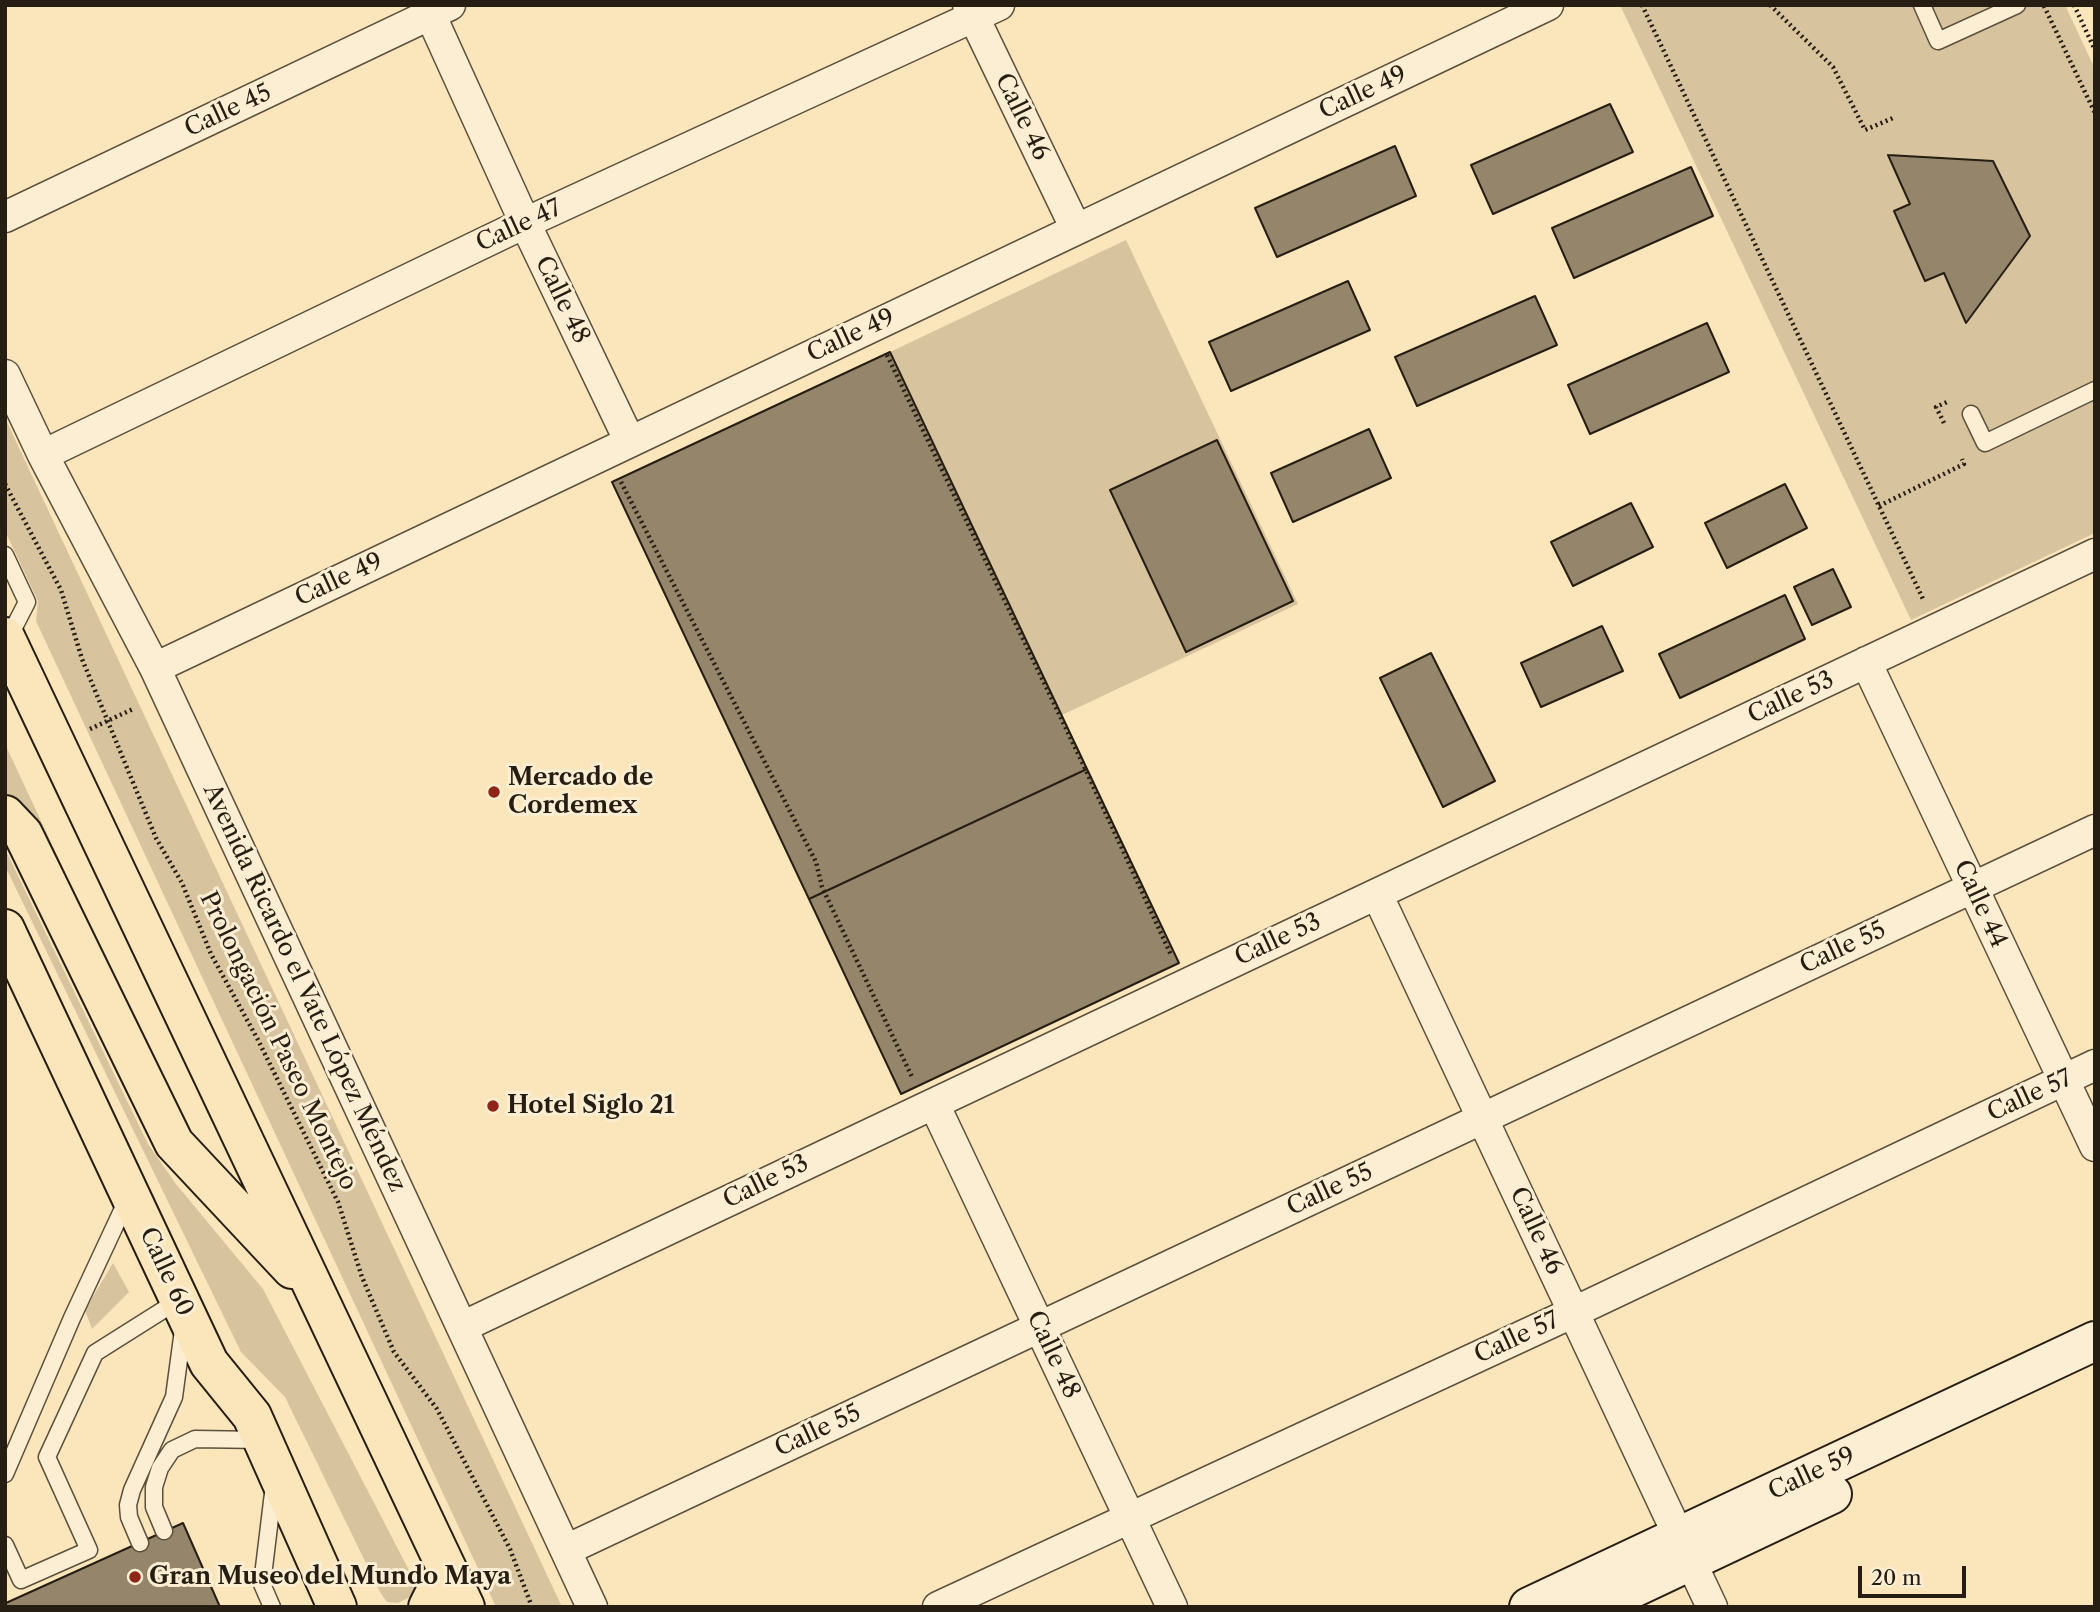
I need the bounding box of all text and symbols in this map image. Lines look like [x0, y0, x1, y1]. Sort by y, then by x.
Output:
street label: Calle 49 [1315, 60, 1411, 126]
street label: Calle 46 [989, 69, 1055, 165]
street label: Calle 45 [180, 78, 276, 144]
street label: Calle 47 [472, 194, 566, 258]
street label: Calle 48 [529, 252, 595, 348]
street label: Calle 49 [803, 303, 899, 369]
street label: Calle 49 [291, 547, 387, 613]
street label: Calle 53 [1743, 666, 1839, 730]
place label: Mercado de Cordemex [508, 764, 653, 820]
street label: Avenida Ricardo el Vate López Méndez [197, 779, 411, 1197]
marker: Mercado de Cordemex [486, 784, 502, 800]
street label: Calle 44 [1947, 856, 2013, 952]
street label: Prolongación Paseo Montejo [193, 887, 363, 1195]
street label: Calle 53 [1230, 908, 1326, 972]
street label: Calle 55 [1796, 916, 1890, 980]
street label: Calle 57 [1983, 1064, 2077, 1128]
place label: Hotel Siglo 21 [507, 1092, 675, 1120]
marker: Hotel Siglo 21 [485, 1098, 501, 1114]
street label: Calle 53 [719, 1149, 813, 1215]
street label: Calle 55 [1283, 1158, 1377, 1222]
street label: Calle 46 [1503, 1183, 1569, 1279]
street label: Calle 60 [133, 1223, 199, 1321]
street label: Calle 57 [1470, 1306, 1564, 1370]
street label: Calle 48 [1020, 1307, 1086, 1403]
street label: Calle 55 [771, 1399, 865, 1463]
street label: Calle 59 [1764, 1441, 1860, 1507]
scale bar [1862, 1552, 1970, 1596]
place label: Gran Museo del Mundo Maya [149, 1563, 511, 1591]
text: 20 m [1871, 1565, 1922, 1590]
marker: Gran Museo del Mundo Maya [127, 1569, 143, 1585]

